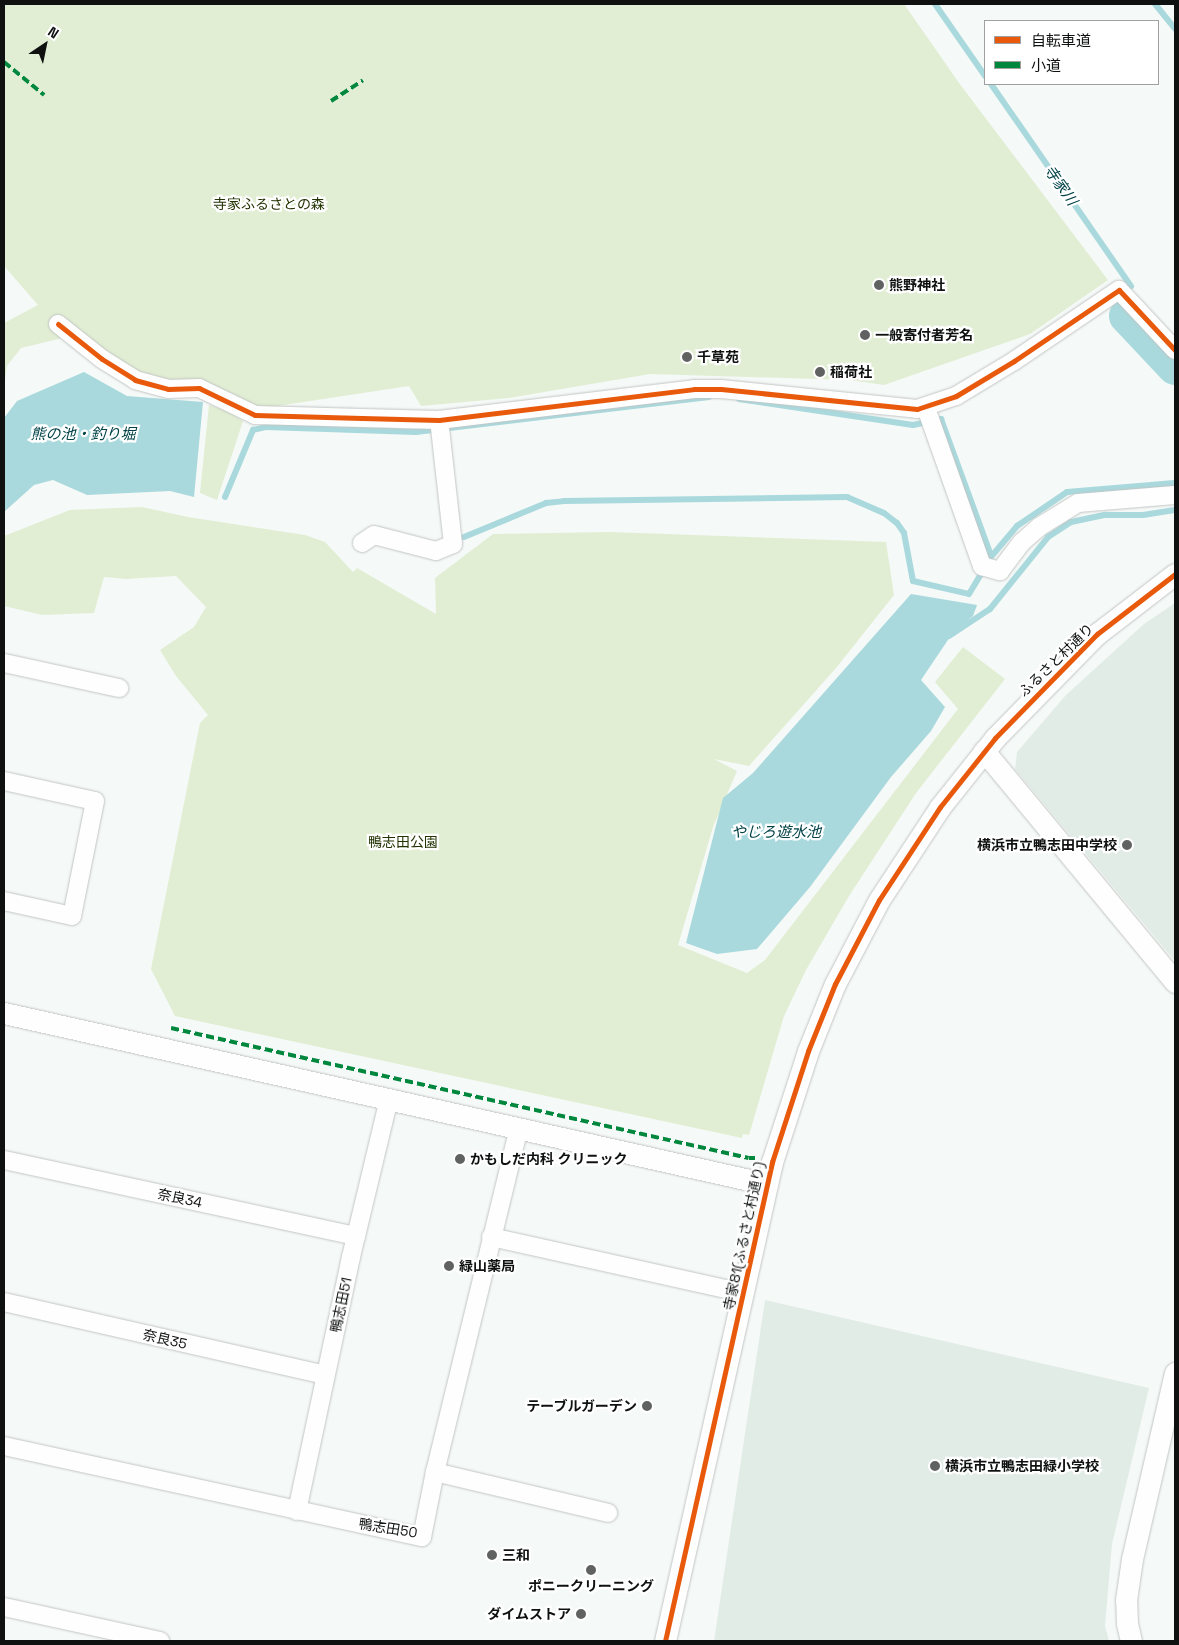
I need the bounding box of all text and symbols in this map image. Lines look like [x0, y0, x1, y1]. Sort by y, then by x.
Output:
north arrow [20, 20, 70, 70]
legend [984, 20, 1159, 85]
text: N [44, 22, 62, 43]
text: 自転車道 [1031, 31, 1091, 50]
text: 小道 [1031, 56, 1061, 75]
water label: 寺家川 [1041, 161, 1081, 209]
park label: 寺家ふるさとの森 [213, 196, 325, 212]
place label: 熊野神社 [889, 277, 945, 293]
marker: 熊野神社 [873, 279, 885, 291]
place label: 一般寄付者芳名 [875, 327, 973, 343]
marker: 一般寄付者芳名 [859, 329, 871, 341]
place label: 千草苑 [697, 349, 739, 365]
marker: 千草苑 [681, 351, 693, 363]
place label: 稲荷社 [830, 364, 872, 380]
marker: 稲荷社 [814, 366, 826, 378]
water label: 熊の池・釣り堀 [31, 425, 135, 443]
street label: ふるさと村通り [1015, 620, 1097, 700]
water label: やじろ遊水池 [731, 823, 821, 841]
park label: 鴨志田公園 [368, 834, 438, 850]
place label: 横浜市立鴨志田中学校 [977, 837, 1117, 853]
marker: 横浜市立鴨志田中学校 [1121, 839, 1133, 851]
place label: かもしだ内科 クリニック [470, 1151, 628, 1167]
marker: かもしだ内科 クリニック [454, 1153, 466, 1165]
street label: 寺家81(ふるさと村通り) [720, 1160, 768, 1312]
street label: 奈良34 [156, 1185, 204, 1211]
place label: 緑山薬局 [459, 1258, 515, 1274]
marker: 緑山薬局 [443, 1260, 455, 1272]
street label: 鴨志田51 [327, 1276, 355, 1334]
street label: 奈良35 [141, 1326, 189, 1352]
place label: テーブルガーデン [525, 1398, 637, 1414]
marker: テーブルガーデン [641, 1400, 653, 1412]
place label: 横浜市立鴨志田緑小学校 [945, 1458, 1099, 1474]
marker: 横浜市立鴨志田緑小学校 [929, 1460, 941, 1472]
street label: 鴨志田50 [357, 1515, 419, 1541]
place label: 三和 [502, 1547, 530, 1563]
marker: 三和 [486, 1549, 498, 1561]
marker: ポニークリーニング [585, 1564, 597, 1576]
place label: ポニークリーニング [528, 1578, 654, 1594]
place label: ダイムストア [487, 1606, 571, 1622]
marker: ダイムストア [575, 1608, 587, 1620]

